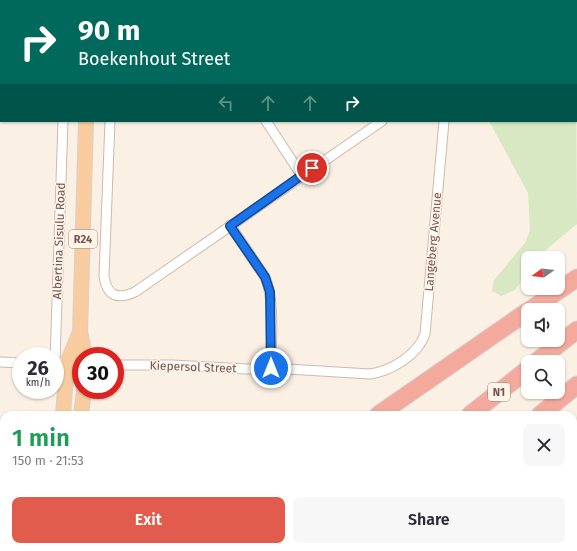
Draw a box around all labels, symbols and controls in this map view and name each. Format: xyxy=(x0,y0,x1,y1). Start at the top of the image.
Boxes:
text: 90 m xyxy=(78,14,140,47)
icon: right xyxy=(12,16,64,68)
text: Boekenhout Street xyxy=(78,48,230,70)
icon: left xyxy=(215,92,237,114)
icon: ahead xyxy=(257,92,279,114)
icon: ahead xyxy=(299,92,321,114)
icon: right xyxy=(341,92,363,114)
pin xyxy=(295,151,329,185)
icon: arrive xyxy=(301,157,323,179)
street label: Albertina Sisulu Road xyxy=(50,182,68,300)
street label: Langeberg Avenue xyxy=(422,192,444,292)
road number: R24 xyxy=(69,230,97,248)
north arrow xyxy=(521,251,565,295)
map controls xyxy=(521,251,565,399)
button: sound xyxy=(521,303,565,347)
speed limit sign: 30 xyxy=(72,347,124,399)
position arrow xyxy=(250,347,292,389)
button: search xyxy=(521,355,565,399)
text: 26 xyxy=(27,356,49,380)
street label: Kiepersol Street xyxy=(149,358,237,376)
text: km/h xyxy=(26,377,50,389)
road number: N1 xyxy=(488,383,510,401)
text: 1 min xyxy=(12,424,70,452)
button: close xyxy=(523,424,565,466)
text: 150 m · 21:53 xyxy=(12,453,84,468)
button: Exit xyxy=(12,497,285,543)
button: Share xyxy=(293,497,565,543)

